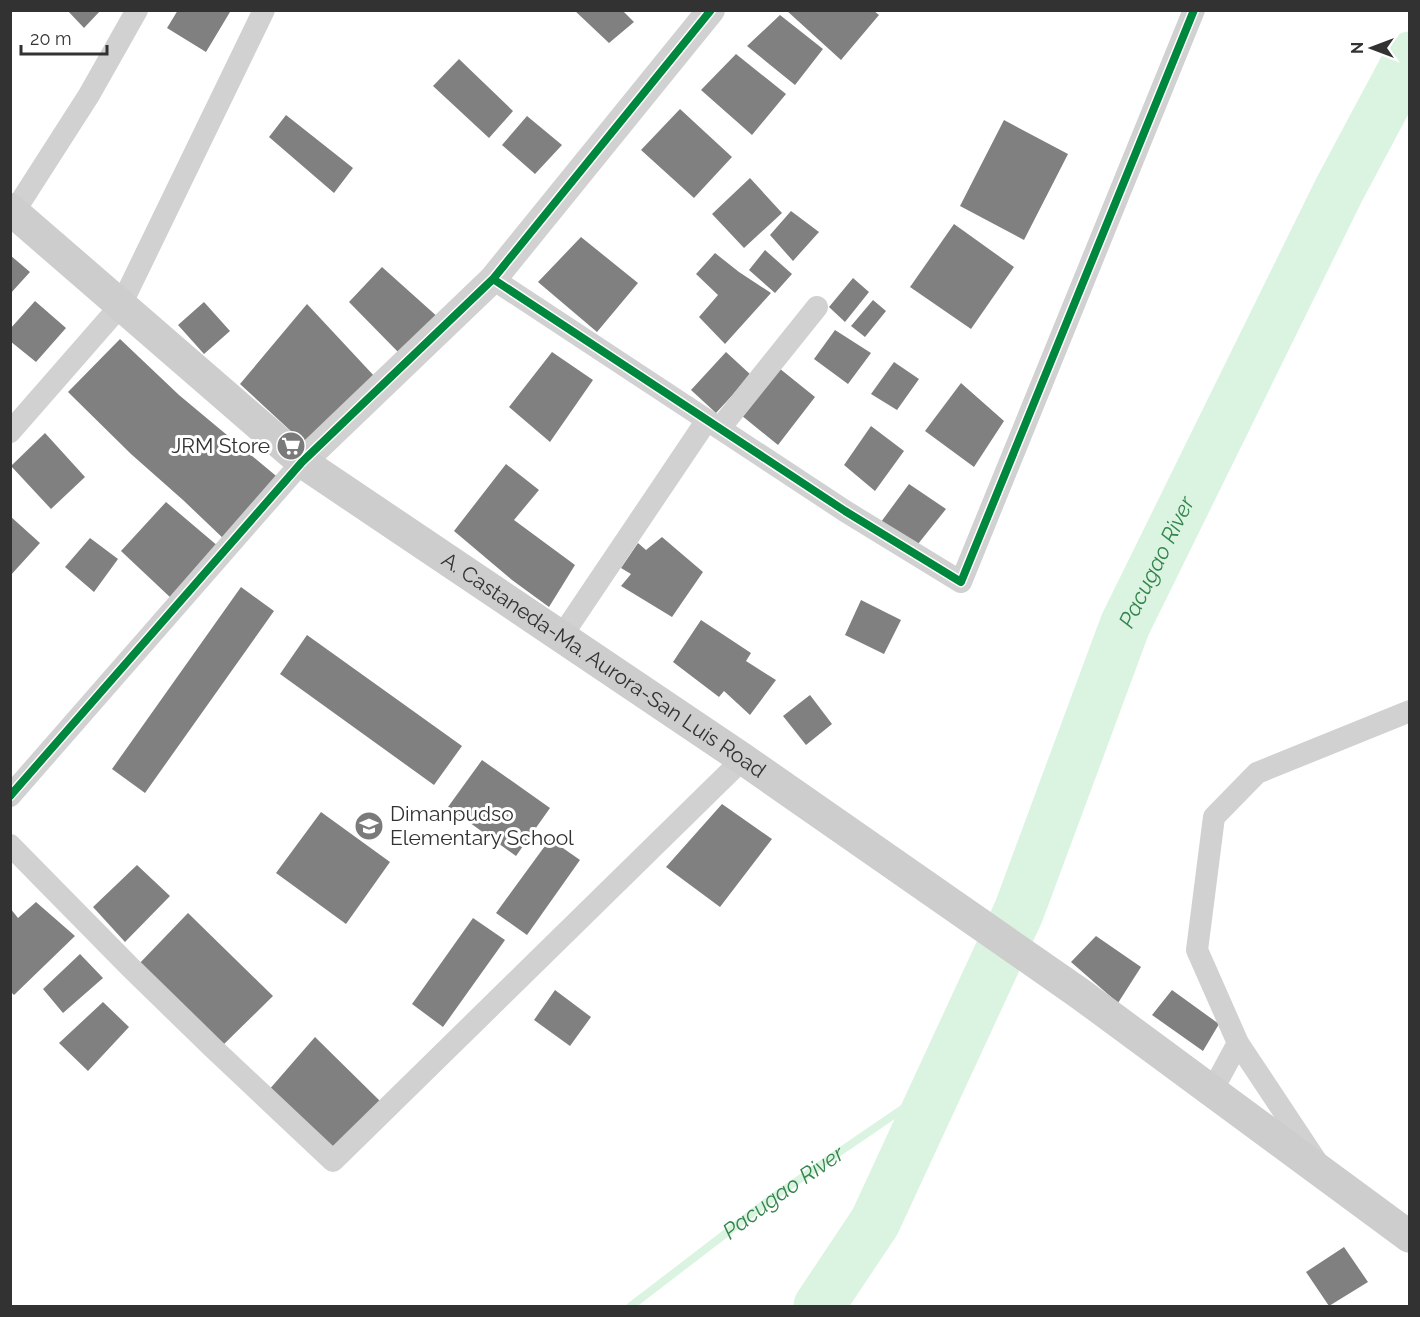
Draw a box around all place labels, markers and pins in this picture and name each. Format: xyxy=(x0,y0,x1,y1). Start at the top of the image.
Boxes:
supermarket icon: JRM Store xyxy=(275,430,307,462)
place label: JRM Store xyxy=(171,433,270,458)
place label: Dimanpudso Elementary School xyxy=(390,801,574,850)
school or university icon: Dimanpudso Elementary School xyxy=(353,810,385,842)

